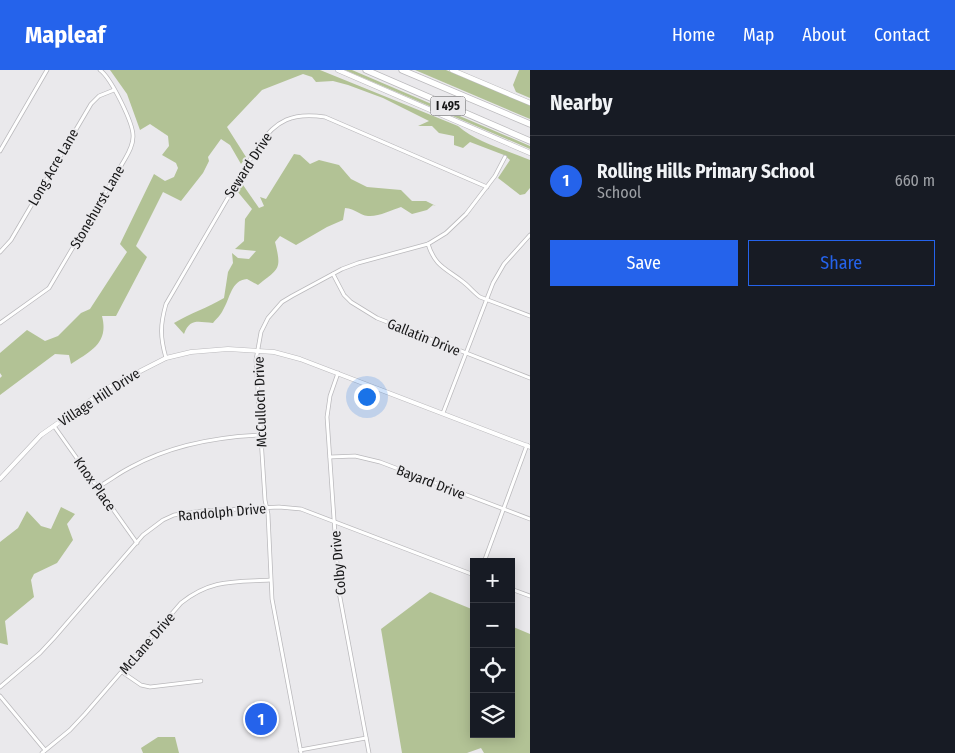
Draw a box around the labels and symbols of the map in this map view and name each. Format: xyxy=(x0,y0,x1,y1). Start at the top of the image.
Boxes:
road number: I 495 xyxy=(430,97,466,116)
street label: Long Acre Lane xyxy=(25,126,82,209)
street label: Seward Drive xyxy=(221,129,276,201)
street label: Stonehurst Lane xyxy=(67,162,128,252)
street label: Gallatin Drive xyxy=(385,315,463,360)
street label: McCulloch Drive xyxy=(250,356,271,448)
street label: Village Hill Drive xyxy=(55,365,143,430)
your location xyxy=(354,384,380,410)
street label: Knox Place xyxy=(70,454,119,515)
street label: Bayard Drive xyxy=(394,462,468,503)
street label: Randolph Drive xyxy=(177,500,267,525)
street label: Colby Drive xyxy=(327,530,350,596)
street label: McLane Drive xyxy=(116,609,179,678)
pin: 1 xyxy=(245,700,277,738)

